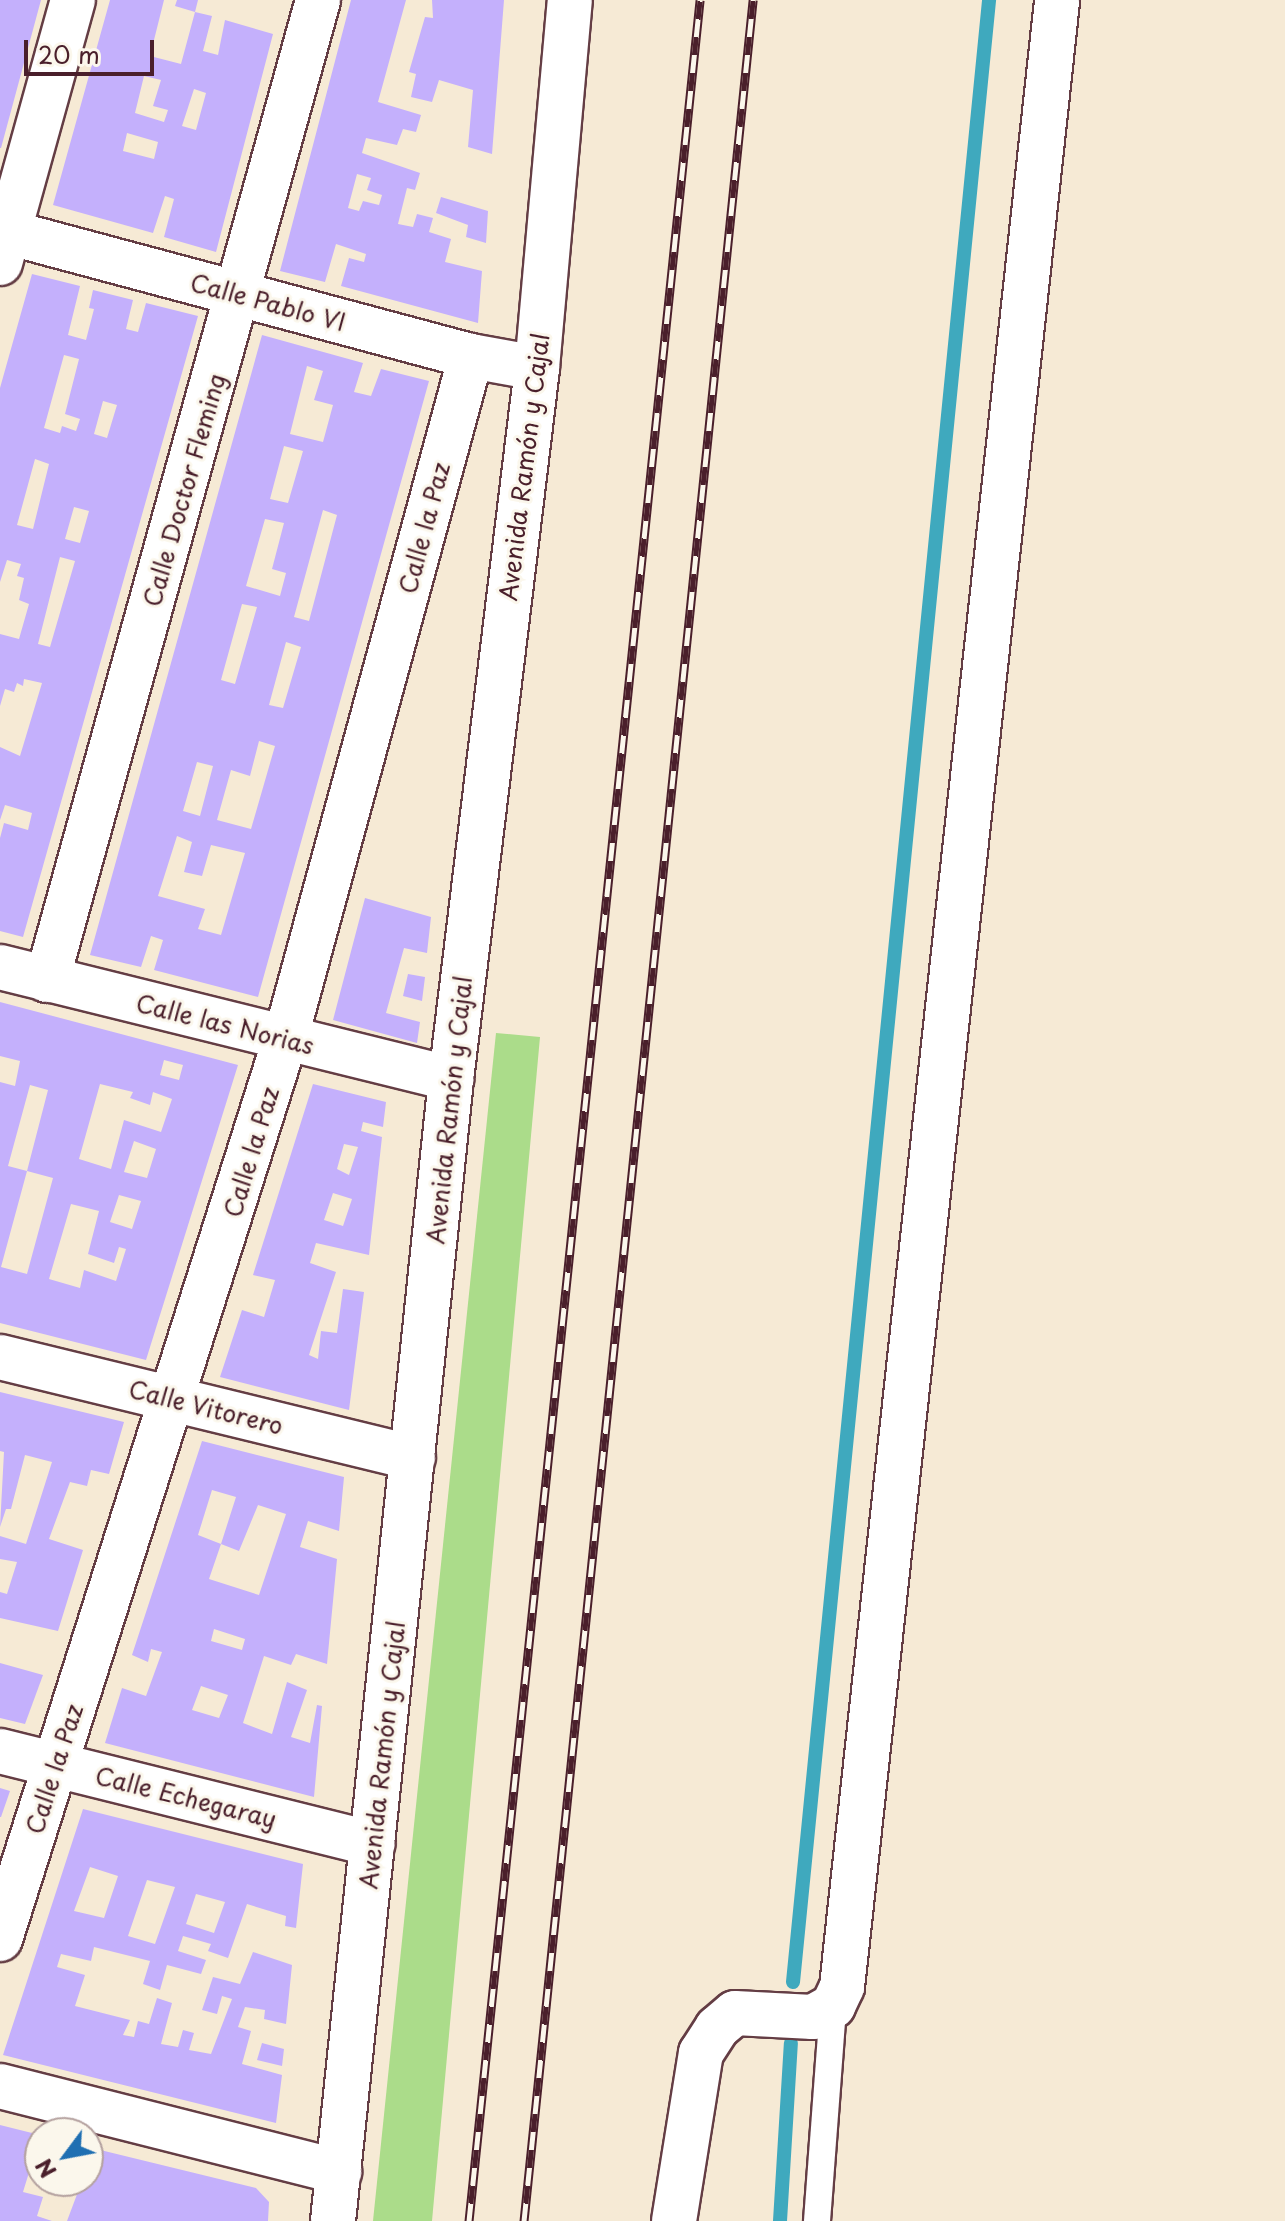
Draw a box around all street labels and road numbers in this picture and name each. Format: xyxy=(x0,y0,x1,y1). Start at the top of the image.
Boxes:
street label: Calle Pablo VI xyxy=(187,267,349,337)
street label: Avenida Ramón y Cajal xyxy=(493,331,555,603)
street label: Calle Doctor Fleming xyxy=(137,369,231,611)
street label: Calle la Paz xyxy=(393,459,455,597)
street label: Avenida Ramón y Cajal xyxy=(421,974,477,1246)
street label: Calle las Norias xyxy=(133,988,317,1060)
street label: Calle la Paz xyxy=(217,1083,285,1221)
street label: Calle Vitorero xyxy=(125,1374,287,1440)
street label: Avenida Ramón y Cajal xyxy=(354,1619,410,1891)
street label: Calle la Paz xyxy=(19,1700,89,1838)
street label: Calle Echegaray xyxy=(92,1761,280,1833)

